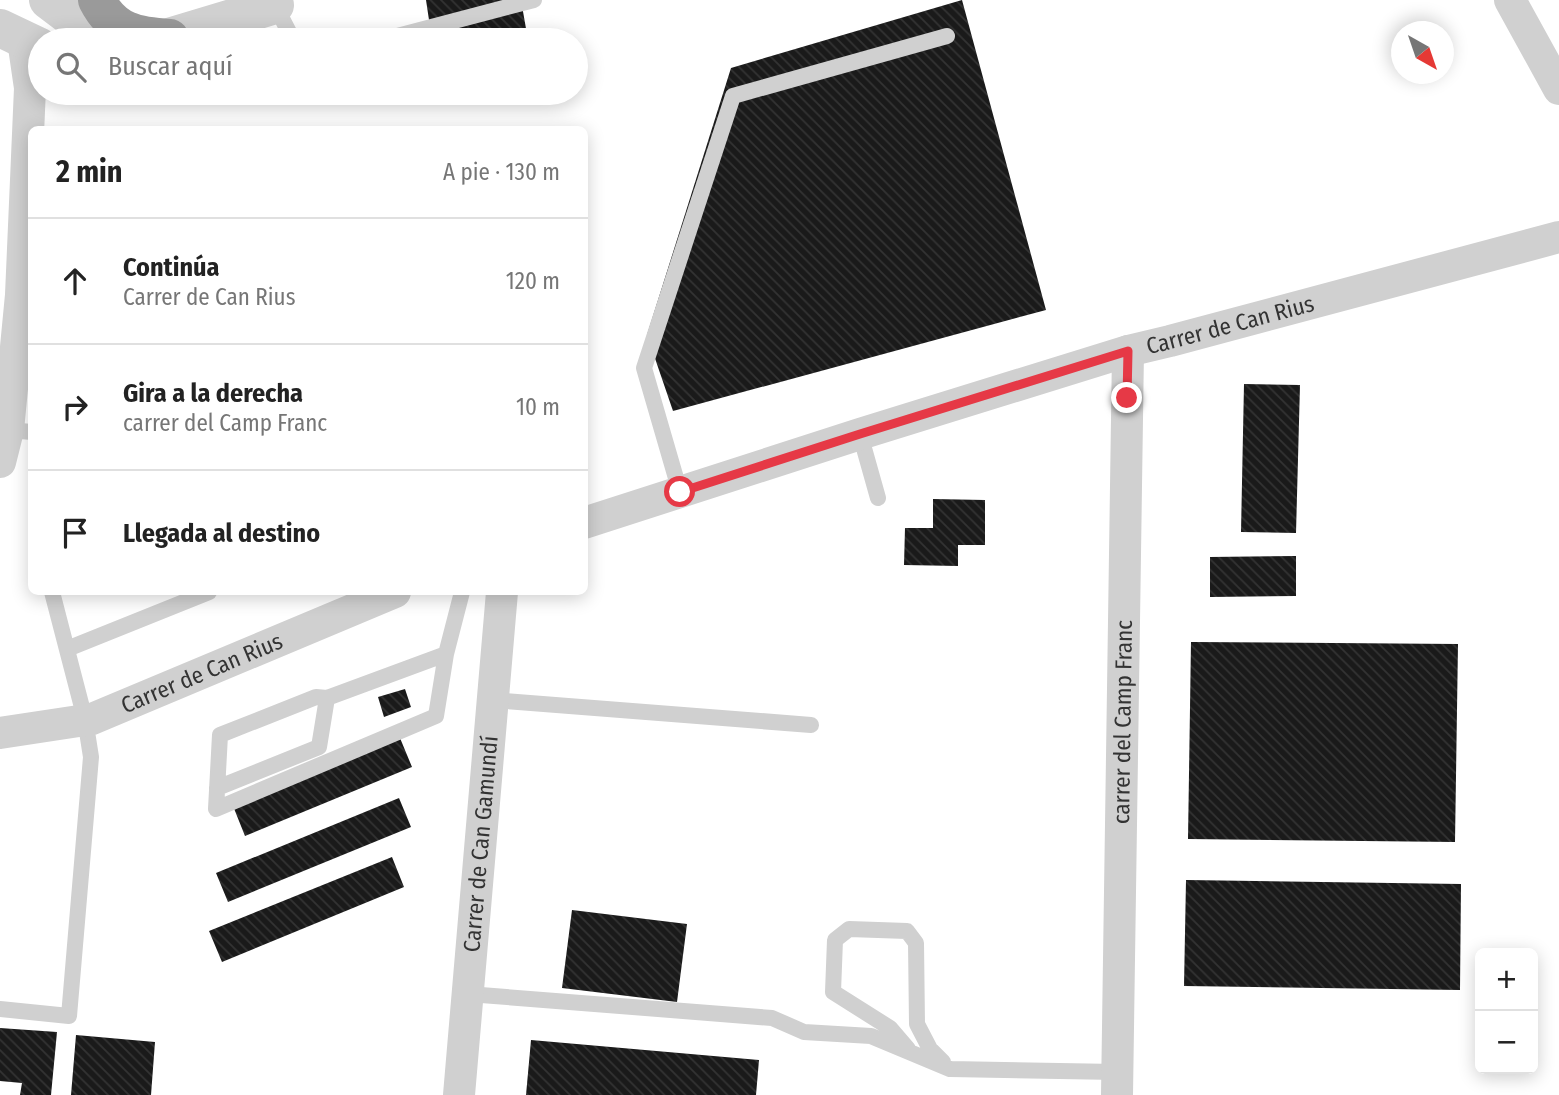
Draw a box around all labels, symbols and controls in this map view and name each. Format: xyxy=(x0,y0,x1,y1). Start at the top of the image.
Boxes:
north arrow xyxy=(1391,21,1454,84)
search box xyxy=(28,28,588,105)
icon: search xyxy=(52,48,90,86)
text: Buscar aquí xyxy=(108,51,233,82)
text: 2 min xyxy=(56,154,123,190)
text: A pie · 130 m xyxy=(443,158,560,186)
text: Continúa xyxy=(123,252,220,283)
icon: ahead xyxy=(56,262,94,300)
text: 120 m xyxy=(506,267,560,295)
text: Carrer de Can Rius xyxy=(123,283,295,311)
street label: Carrer de Can Rius xyxy=(1143,289,1317,360)
text: Gira a la derecha xyxy=(123,378,303,409)
route end xyxy=(1111,382,1142,413)
icon: right xyxy=(56,388,94,426)
text: 10 m xyxy=(516,393,560,421)
text: carrer del Camp Franc xyxy=(123,409,327,437)
route start xyxy=(664,476,695,507)
icon: arrive xyxy=(56,514,94,552)
text: Llegada al destino xyxy=(123,518,320,549)
street label: carrer del Camp Franc xyxy=(1107,620,1138,824)
street label: Carrer de Can Rius xyxy=(117,627,287,719)
street label: Carrer de Can Gamundí xyxy=(457,734,504,953)
map controls xyxy=(1475,948,1538,1074)
button: + xyxy=(1475,948,1538,1011)
button: − xyxy=(1475,1011,1538,1074)

